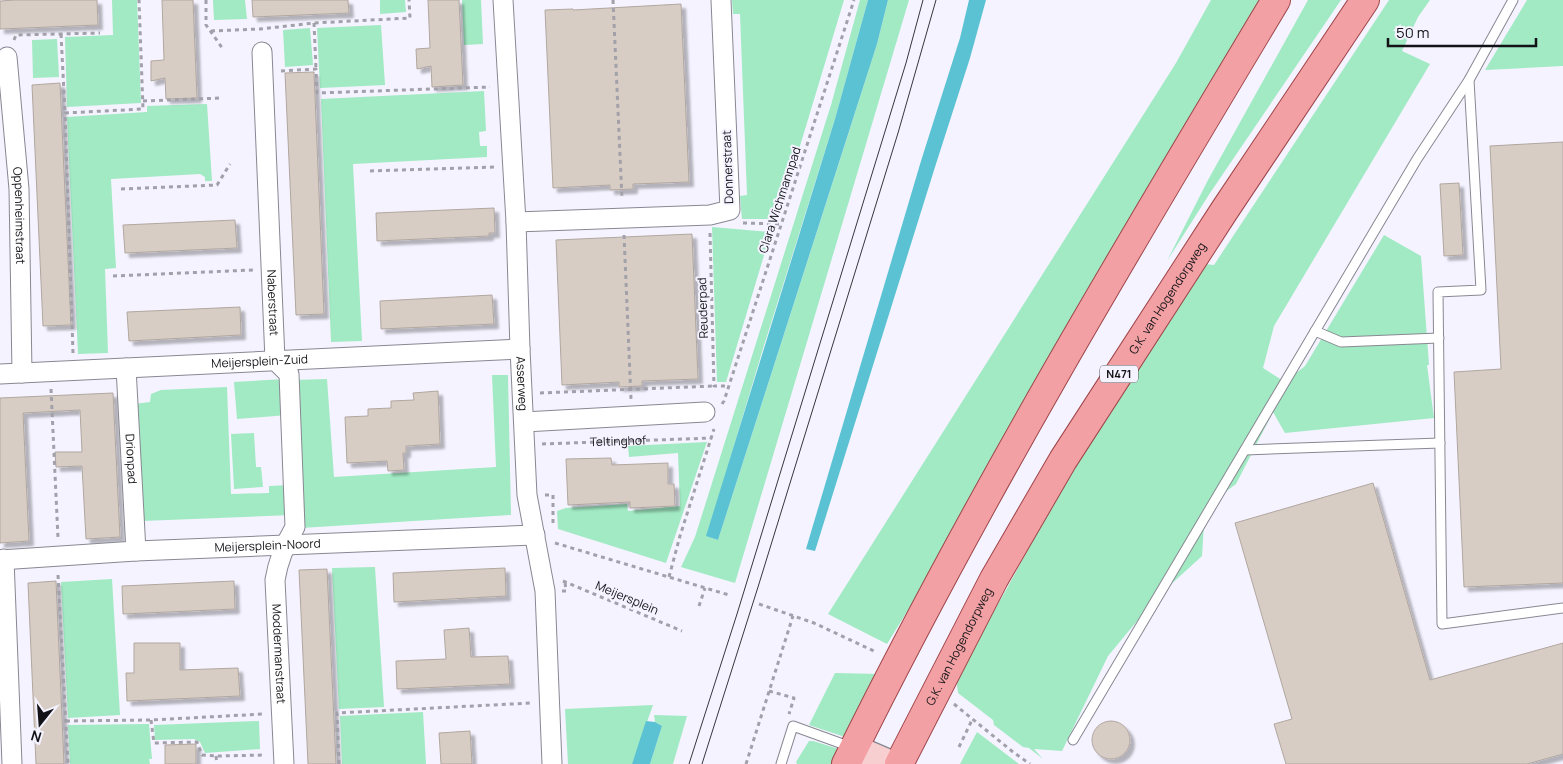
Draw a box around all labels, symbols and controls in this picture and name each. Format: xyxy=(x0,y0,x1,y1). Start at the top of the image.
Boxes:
scale bar xyxy=(1388,15,1536,47)
text: 50 m xyxy=(1396,22,1430,43)
street label: Donnerstraat xyxy=(718,130,737,204)
street label: Clara Wichmannpad xyxy=(754,145,805,255)
street label: Oppenheimstraat xyxy=(9,166,29,264)
street label: G.K. van Hogendorpweg xyxy=(1125,239,1210,357)
street label: Naberstraat xyxy=(263,269,283,337)
street label: Reuderpad xyxy=(693,277,712,339)
street label: Meijersplein-Zuid xyxy=(211,350,308,372)
street label: Asserweg xyxy=(512,356,532,411)
road number: N471 xyxy=(1100,366,1138,382)
street label: Teltinghof xyxy=(589,431,647,450)
street label: Drionpad xyxy=(122,433,141,484)
street label: Meijersplein-Noord xyxy=(214,535,321,556)
street label: Meijersplein xyxy=(593,577,661,618)
street label: G.K. van Hogendorpweg xyxy=(922,584,996,708)
street label: Moddermanstraat xyxy=(268,603,290,704)
north arrow xyxy=(15,699,65,749)
text: N xyxy=(28,726,44,747)

